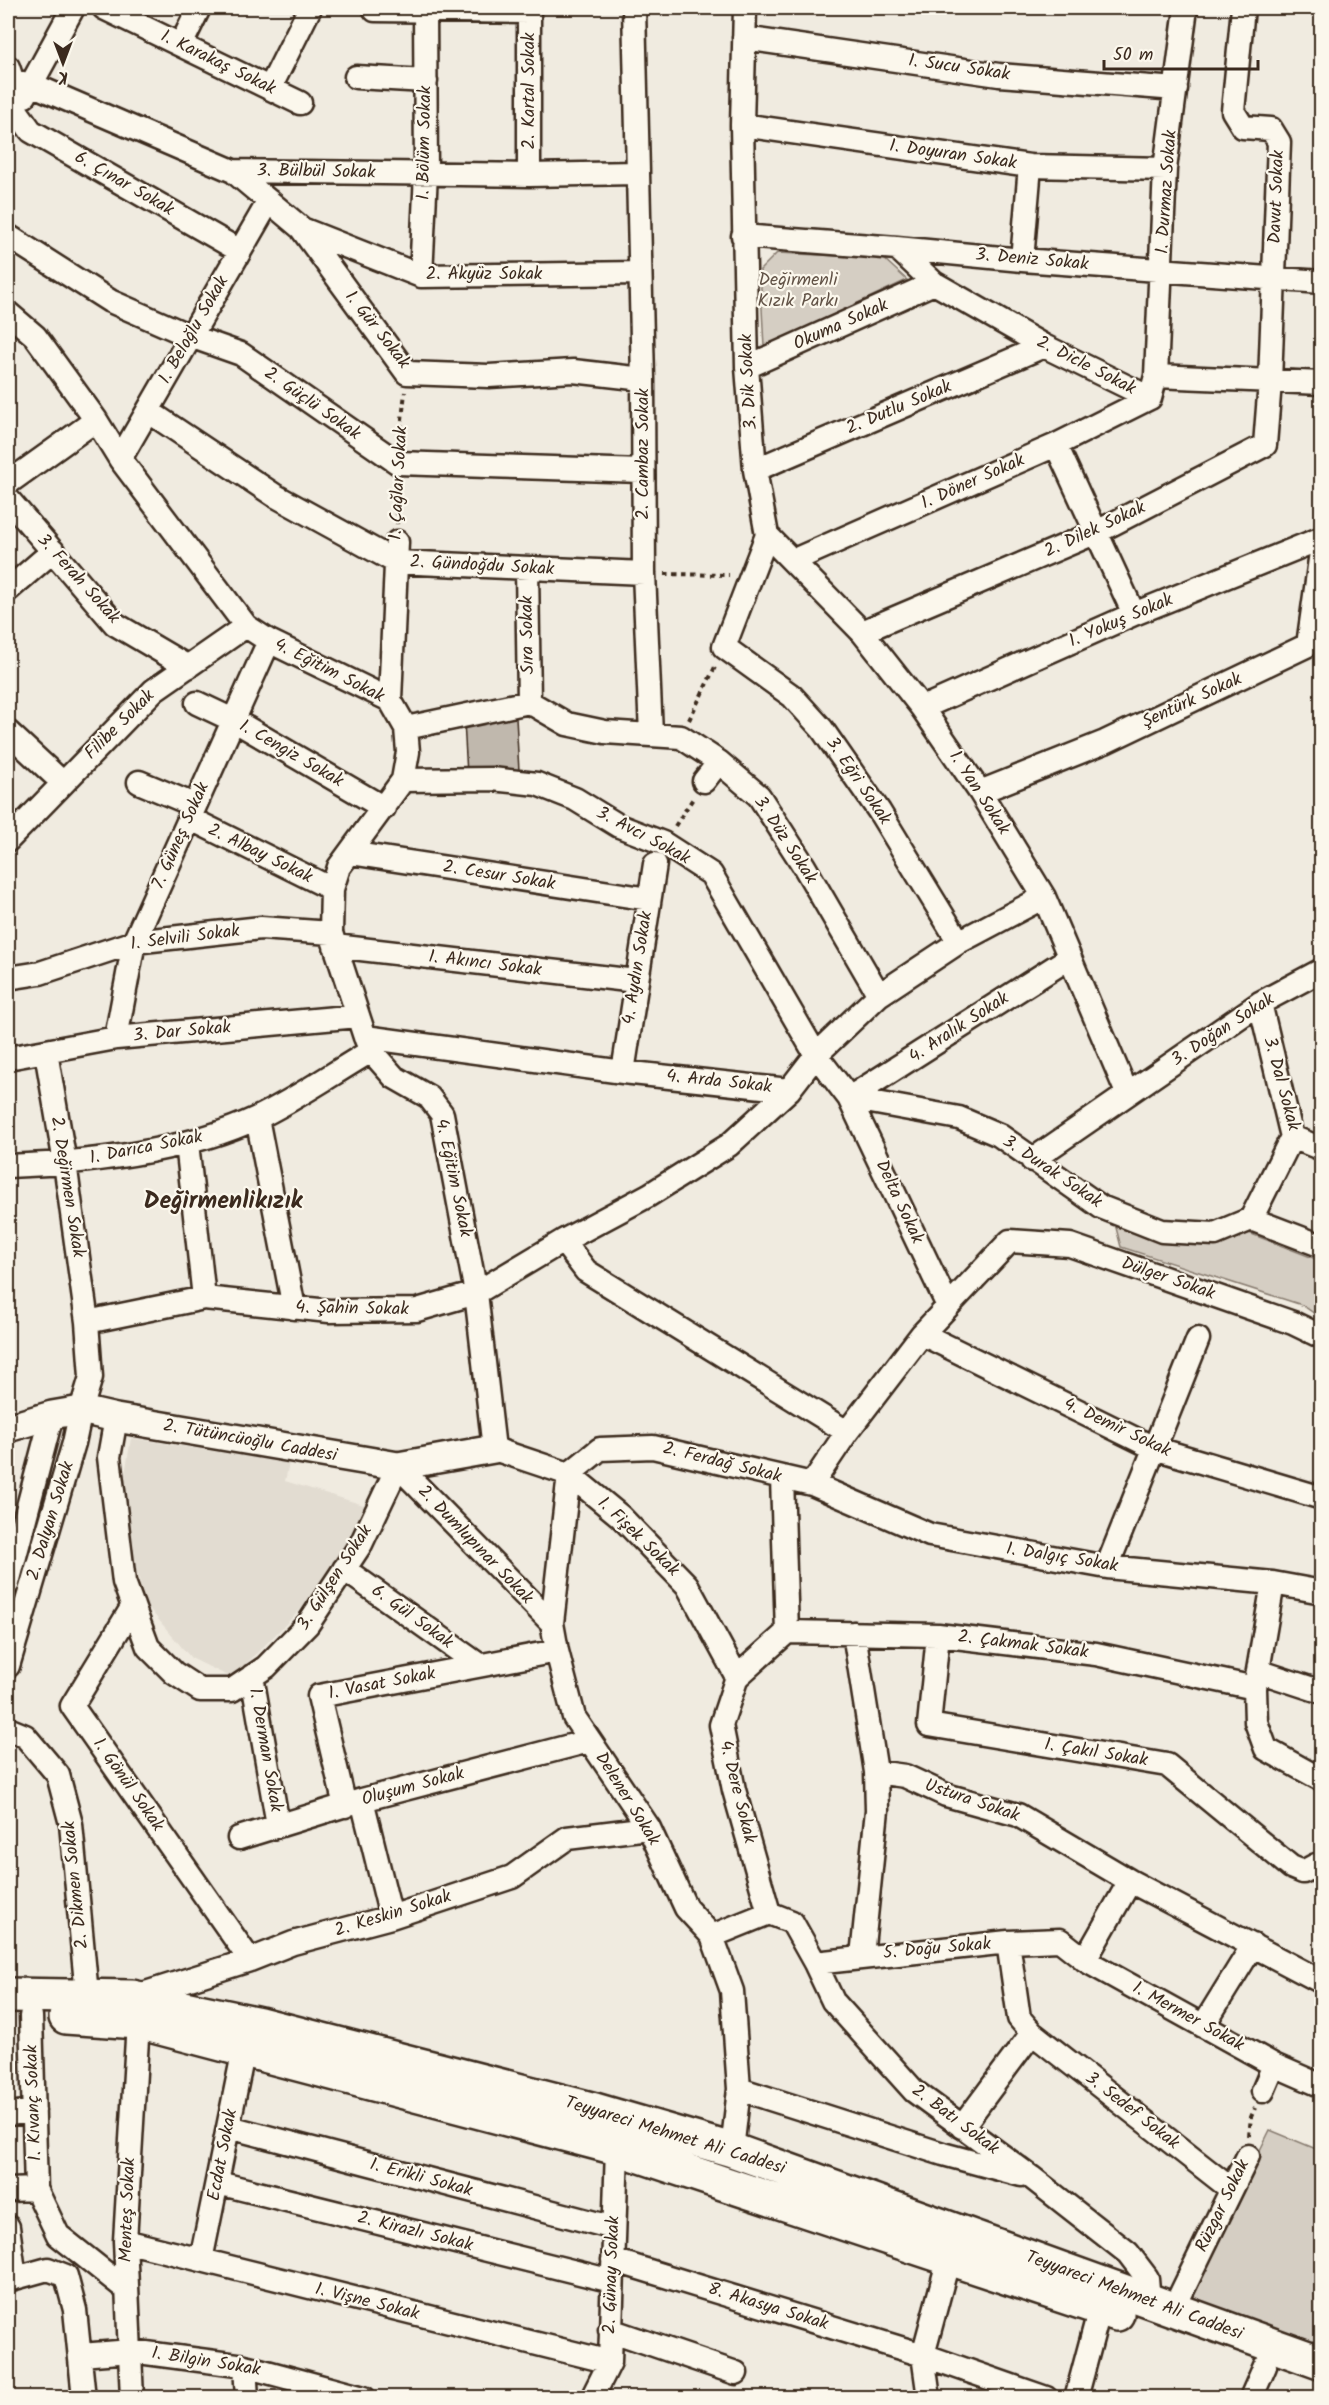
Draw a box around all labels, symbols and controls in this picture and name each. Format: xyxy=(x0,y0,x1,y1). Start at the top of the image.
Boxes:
street label: 1. Karakaş Sokak xyxy=(155,22,281,104)
street label: 2. Kartal Sokak xyxy=(515,32,544,150)
north arrow xyxy=(33,33,93,93)
scale bar xyxy=(1104,33,1258,71)
text: 50 m xyxy=(1113,41,1153,70)
street label: 1. Sucu Sokak xyxy=(906,47,1012,90)
text: K xyxy=(58,64,68,89)
street label: 1. Bölüm Sokak xyxy=(410,85,441,200)
street label: 1. Durmaz Sokak xyxy=(1148,128,1186,255)
street label: 1. Doyuran Sokak xyxy=(887,132,1019,178)
street label: 6. Çınar Sokak xyxy=(69,144,180,225)
street label: Davut Sokak xyxy=(1261,149,1293,244)
street label: 3. Bülbül Sokak xyxy=(256,156,376,188)
street label: 3. Deniz Sokak xyxy=(974,241,1090,279)
street label: 2. Akyüz Sokak xyxy=(426,260,543,289)
park label: Değirmenli Kızık Parkı xyxy=(758,266,838,316)
street label: 1. Beloğlu Sokak xyxy=(151,270,237,390)
street label: 1. Gür Sokak xyxy=(337,284,417,376)
street label: Okuma Sokak xyxy=(789,291,894,359)
street label: 2. Dicle Sokak xyxy=(1031,328,1141,404)
street label: 3. Dik Sokak xyxy=(732,333,766,431)
street label: 2. Güçlü Sokak xyxy=(257,360,367,449)
street label: 2. Dutlu Sokak xyxy=(842,372,957,443)
street label: 2. Cambaz Sokak xyxy=(629,388,658,520)
street label: 1. Çağlar Sokak xyxy=(382,425,416,541)
street label: 1. Döner Sokak xyxy=(916,446,1030,518)
street label: 2. Dilek Sokak xyxy=(1039,494,1151,566)
street label: 3. Ferah Sokak xyxy=(29,527,127,631)
street label: 2. Gündoğdu Sokak xyxy=(409,548,556,584)
street label: 1. Yokuş Sokak xyxy=(1064,586,1178,656)
street label: Sıra Sokak xyxy=(513,595,543,675)
street label: 4. Eğitim Sokak xyxy=(269,631,390,712)
street label: Şentürk Sokak xyxy=(1137,665,1247,737)
street label: Filibe Sokak xyxy=(78,682,163,767)
street label: 1. Cengiz Sokak xyxy=(233,712,349,796)
street label: 3. Eğri Sokak xyxy=(818,731,899,832)
street label: 1. Yan Sokak xyxy=(941,745,1018,842)
street label: 7. Güneş Sokak xyxy=(144,777,218,894)
street label: 3. Düz Sokak xyxy=(746,790,825,890)
street label: 3. Avcı Sokak xyxy=(591,799,696,873)
street label: 2. Albay Sokak xyxy=(202,816,318,892)
street label: 2. Cesur Sokak xyxy=(441,853,558,899)
street label: 4. Aydın Sokak xyxy=(615,909,661,1027)
street label: 1. Selvili Sokak xyxy=(129,917,242,959)
street label: 1. Akıncı Sokak xyxy=(427,943,544,985)
street label: 4. Aralık Sokak xyxy=(903,984,1015,1071)
street label: 3. Doğan Sokak xyxy=(1165,985,1281,1074)
street label: 3. Dar Sokak xyxy=(132,1013,233,1051)
street label: 3. Dal Sokak xyxy=(1255,1034,1308,1135)
street label: 4. Arda Sokak xyxy=(665,1062,774,1102)
street label: 2. Değirmen Sokak xyxy=(42,1114,93,1260)
street label: 4. Eğitim Sokak xyxy=(426,1116,480,1241)
street label: 1. Darıca Sokak xyxy=(87,1123,206,1173)
street label: 3. Durak Sokak xyxy=(996,1128,1108,1217)
street label: Delta Sokak xyxy=(867,1155,931,1249)
district label: Değirmenlikızık xyxy=(144,1182,304,1221)
street label: Dülger Sokak xyxy=(1117,1249,1219,1309)
street label: 4. Şahin Sokak xyxy=(295,1294,409,1324)
street label: 4. Demir Sokak xyxy=(1058,1390,1176,1466)
street label: 2. Tütüncüoğlu Caddesi xyxy=(161,1411,340,1471)
street label: 2. Ferdağ Sokak xyxy=(660,1434,785,1492)
street label: 2. Dalyan Sokak xyxy=(19,1457,83,1584)
street label: 2. Dumlupınar Sokak xyxy=(410,1478,540,1612)
street label: 1. Fişek Sokak xyxy=(590,1490,686,1584)
street label: 3. Gülşen Sokak xyxy=(290,1519,381,1637)
street label: 1. Dalgıç Sokak xyxy=(1004,1535,1121,1581)
street label: 6. Gül Sokak xyxy=(365,1577,460,1657)
street label: 2. Çakmak Sokak xyxy=(956,1623,1090,1667)
street label: 1. Vasat Sokak xyxy=(326,1659,439,1709)
street label: 1. Derman Sokak xyxy=(240,1686,290,1815)
street label: 1. Çakıl Sokak xyxy=(1042,1731,1150,1776)
street label: 1. Gönül Sokak xyxy=(85,1732,171,1838)
street label: 4. Dere Sokak xyxy=(710,1737,764,1847)
street label: Delener Sokak xyxy=(587,1746,668,1852)
street label: Oluşum Sokak xyxy=(359,1759,468,1815)
street label: Ustura Sokak xyxy=(921,1771,1024,1831)
street label: 2. Dikmen Sokak xyxy=(55,1819,97,1950)
street label: 2. Keskin Sokak xyxy=(331,1882,456,1946)
street label: 5. Doğu Sokak xyxy=(882,1930,993,1968)
street label: 1. Mermer Sokak xyxy=(1127,1974,1250,2060)
street label: 1. Kıvanç Sokak xyxy=(17,2044,51,2162)
street label: 3. Sedef Sokak xyxy=(1078,2065,1186,2158)
street label: 2. Batı Sokak xyxy=(905,2077,1006,2163)
street label: Teyyareci Mehmet Ali Caddesi xyxy=(561,2089,790,2184)
street label: Ecdat Sokak xyxy=(200,2106,246,2204)
street label: 1. Erikli Sokak xyxy=(366,2150,476,2206)
street label: Rüzgar Sokak xyxy=(1188,2154,1258,2257)
street label: Menteş Sokak xyxy=(112,2157,144,2263)
street label: 2. Kirazlı Sokak xyxy=(354,2204,477,2261)
street label: 2. Günay Sokak xyxy=(595,2215,629,2335)
street label: Teyyareci Mehmet Ali Caddesi xyxy=(1021,2243,1247,2349)
street label: 1. Vişne Sokak xyxy=(312,2275,423,2329)
street label: 8. Akasya Sokak xyxy=(704,2275,833,2339)
street label: 1. Bilgin Sokak xyxy=(149,2339,263,2385)

